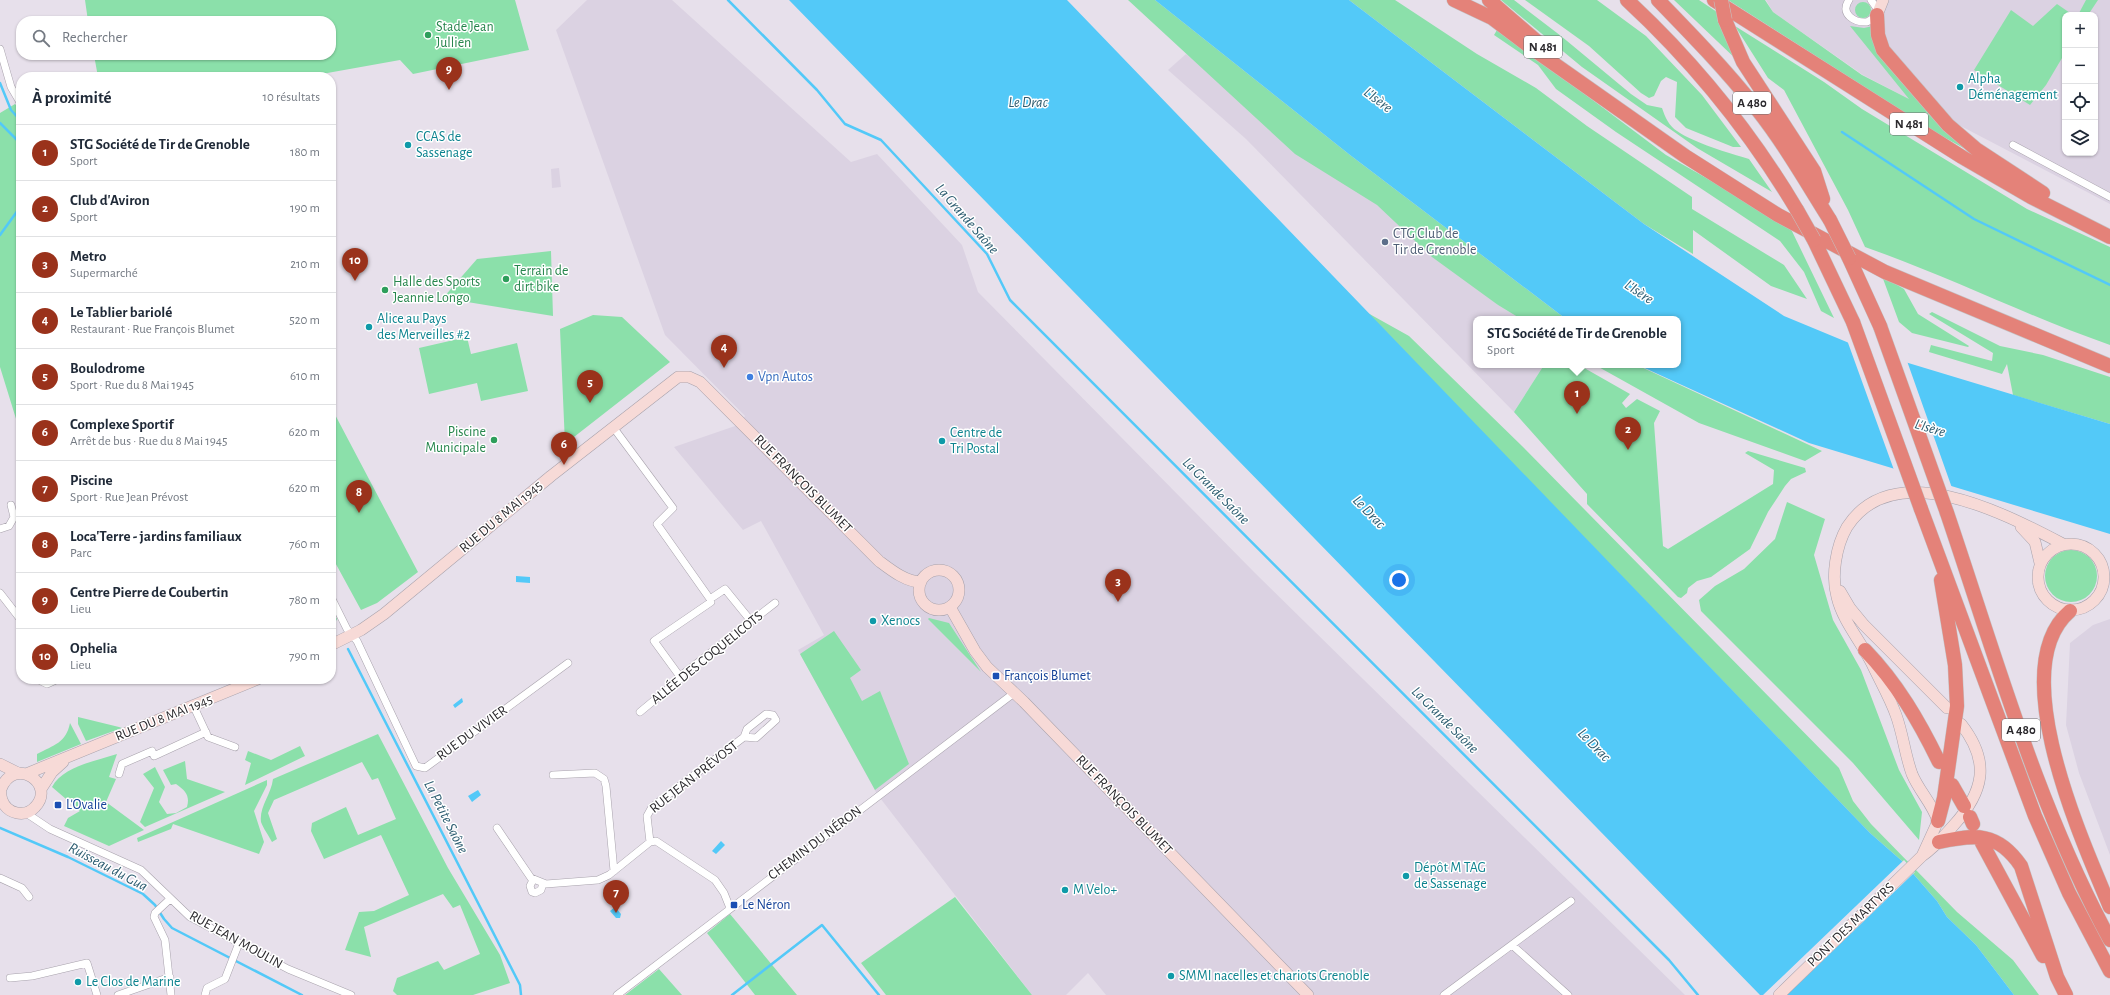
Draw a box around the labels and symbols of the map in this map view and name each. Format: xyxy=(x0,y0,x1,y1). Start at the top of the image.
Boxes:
place label: Stade Jean Jullien xyxy=(436,20,494,50)
marker: Stade Jean Jullien xyxy=(423,30,433,40)
road number: N 481 xyxy=(1524,36,1562,58)
pin: 9 xyxy=(436,57,462,90)
place label: Alpha Déménagement xyxy=(1968,72,2058,102)
marker: Alpha Déménagement xyxy=(1955,82,1965,92)
water label: L'Isère xyxy=(1361,85,1395,116)
road number: A 480 xyxy=(1733,92,1771,114)
water label: Le Drac xyxy=(1008,95,1049,110)
road number: N 481 xyxy=(1890,113,1928,135)
place label: CCAS de Sassenage xyxy=(416,130,473,160)
marker: CCAS de Sassenage xyxy=(403,140,413,150)
water label: La Grande Saône xyxy=(933,181,1002,257)
place label: CTG Club de Tir de Grenoble xyxy=(1393,227,1476,257)
marker: CTG Club de Tir de Grenoble xyxy=(1380,237,1390,247)
pin: 10 xyxy=(342,248,368,281)
place label: Terrain de dirt bike xyxy=(514,264,568,294)
marker: Terrain de dirt bike xyxy=(501,274,511,284)
place label: Halle des Sports Jeannie Longo xyxy=(393,275,480,305)
water label: L'Isère xyxy=(1622,277,1657,307)
marker: Halle des Sports Jeannie Longo xyxy=(380,285,390,295)
place label: Alice au Pays des Merveilles #2 xyxy=(377,312,470,342)
marker: Alice au Pays des Merveilles #2 xyxy=(364,322,374,332)
pin: 4 xyxy=(711,335,737,368)
pin: 5 xyxy=(577,370,603,403)
place label: Vpn Autos xyxy=(758,370,813,384)
marker: Vpn Autos xyxy=(745,372,755,382)
pin: 1 xyxy=(1564,381,1590,414)
water label: L'Isère xyxy=(1913,416,1948,440)
pin: 2 xyxy=(1615,417,1641,450)
place label: Piscine Municipale xyxy=(425,425,486,455)
place label: Centre de Tri Postal xyxy=(950,426,1002,456)
pin: 6 xyxy=(551,432,577,465)
street label: RUE FRANÇOIS BLUMET xyxy=(751,432,855,536)
marker: Piscine Municipale xyxy=(489,435,499,445)
marker: Centre de Tri Postal xyxy=(937,436,947,446)
water label: La Grande Saône xyxy=(1180,455,1253,528)
street label: RUE DU 8 MAI 1945 xyxy=(457,478,545,556)
pin: 8 xyxy=(346,480,372,513)
water label: Le Drac xyxy=(1350,493,1389,532)
pin: 3 xyxy=(1105,569,1131,602)
your location xyxy=(1389,570,1409,590)
street label: ALLÉE DES COQUELICOTS xyxy=(647,606,765,707)
place label: Xenocs xyxy=(881,614,920,628)
marker: Xenocs xyxy=(868,616,878,626)
place label: François Blumet xyxy=(1004,669,1091,683)
marker: François Blumet xyxy=(991,671,1001,681)
water label: La Grande Saône xyxy=(1409,684,1482,757)
street label: RUE DU 8 MAI 1945 xyxy=(113,692,215,744)
street label: RUE DU VIVIER xyxy=(434,703,510,763)
road number: A 480 xyxy=(2002,719,2040,741)
water label: Le Drac xyxy=(1575,726,1614,765)
street label: RUE JEAN PRÉVOST xyxy=(645,736,741,816)
street label: RUE FRANÇOIS BLUMET xyxy=(1073,753,1175,857)
water label: La Petite Saône xyxy=(421,778,471,856)
place label: L'Ovalie xyxy=(66,798,107,812)
marker: L'Ovalie xyxy=(53,800,63,810)
street label: CHEMIN DU NÉRON xyxy=(764,801,864,883)
water label: Ruisseau du Gua xyxy=(66,840,150,894)
place label: Dépôt M TAG de Sassenage xyxy=(1414,861,1487,891)
marker: Dépôt M TAG de Sassenage xyxy=(1401,871,1411,881)
pin: 7 xyxy=(603,880,629,913)
street label: PONT DES MARTYRS xyxy=(1805,880,1897,970)
place label: M Velo+ xyxy=(1073,883,1117,897)
marker: M Velo+ xyxy=(1060,885,1070,895)
place label: Le Néron xyxy=(742,898,791,912)
marker: Le Néron xyxy=(729,900,739,910)
street label: RUE JEAN MOULIN xyxy=(187,909,285,971)
place label: SMMI nacelles et chariots Grenoble xyxy=(1179,969,1369,983)
marker: SMMI nacelles et chariots Grenoble xyxy=(1166,971,1176,981)
place label: Le Clos de Marine xyxy=(86,975,180,989)
marker: Le Clos de Marine xyxy=(73,977,83,987)

